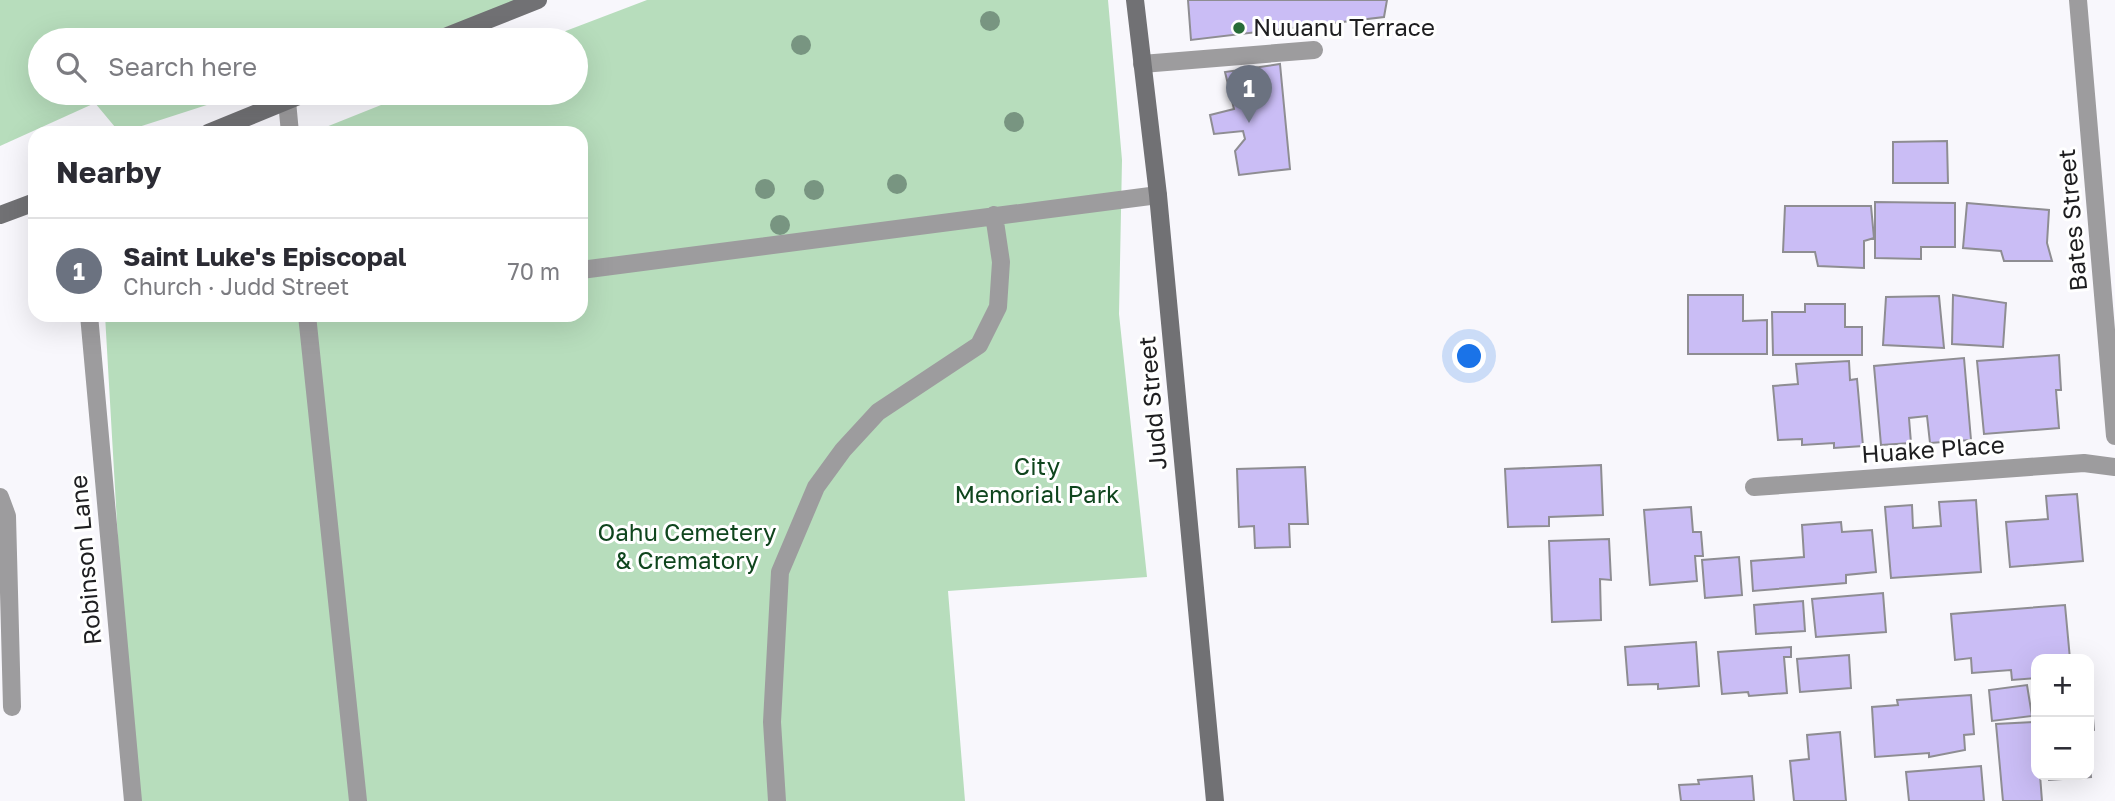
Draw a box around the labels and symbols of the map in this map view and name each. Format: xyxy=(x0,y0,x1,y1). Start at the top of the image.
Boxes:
place label: Nuuanu Terrace xyxy=(1253,12,1435,41)
marker: Nuuanu Terrace xyxy=(1231,20,1247,36)
pin: 1 xyxy=(1226,65,1272,123)
street label: Bates Street xyxy=(2051,148,2092,292)
street label: Judd Street xyxy=(1131,335,1172,471)
your location xyxy=(1452,339,1486,373)
street label: Huake Place xyxy=(1860,429,2005,468)
park label: City Memorial Park xyxy=(954,451,1120,508)
street label: Robinson Lane xyxy=(63,474,106,646)
park label: Oahu Cemetery & Crematory xyxy=(597,517,777,574)

